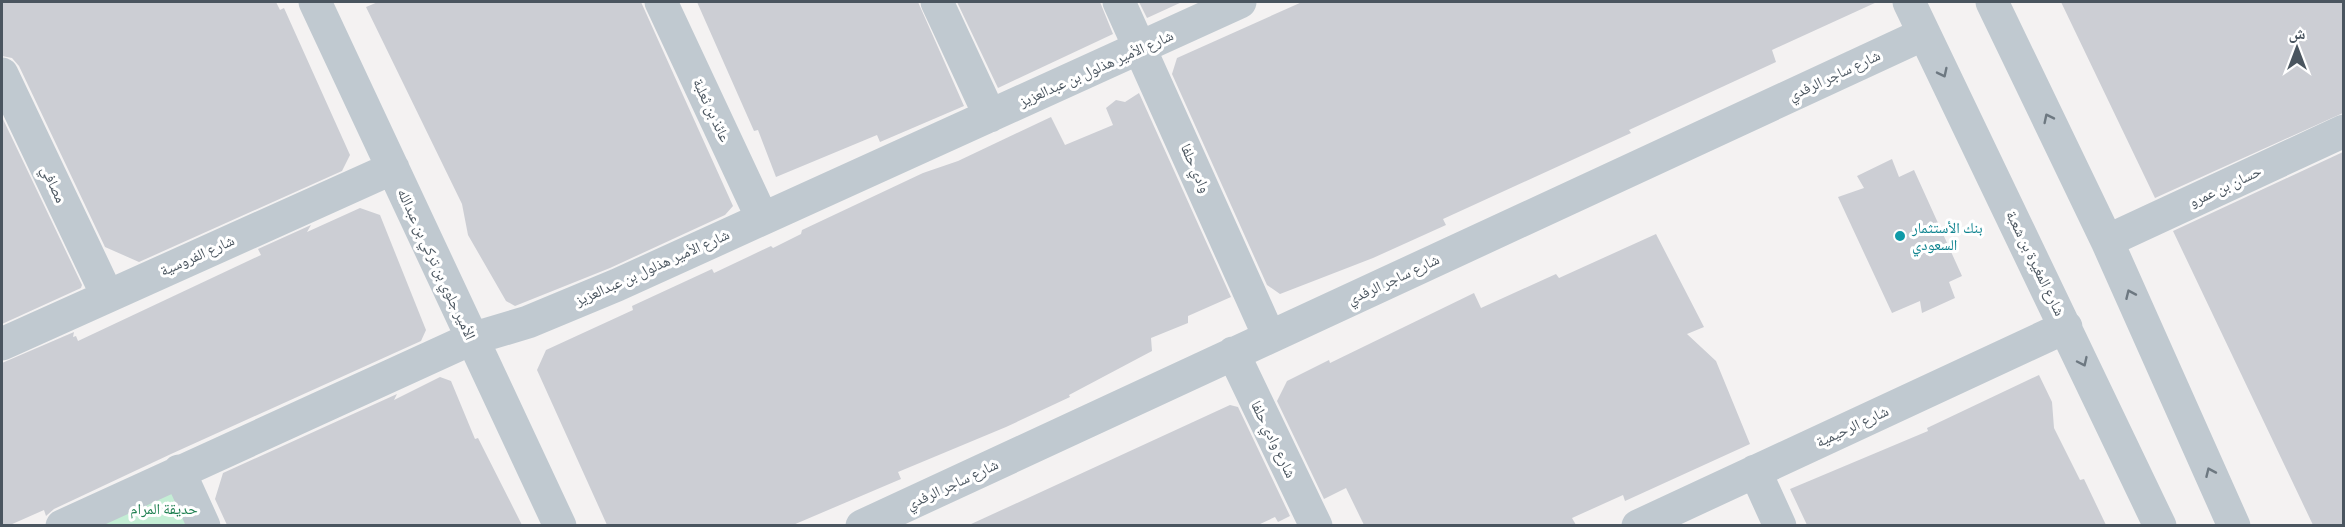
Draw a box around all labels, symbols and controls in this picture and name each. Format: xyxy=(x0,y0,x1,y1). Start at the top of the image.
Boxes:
north arrow xyxy=(2267,18,2327,78)
text: ش xyxy=(2289,23,2306,43)
street label: شارع الأمير هذلول بن عبدالعزيز xyxy=(1015,25,1177,112)
street label: شارع ساجر الرفدي xyxy=(1785,45,1884,107)
one-way arrow xyxy=(1936,67,1948,78)
street label: عائذ بن ثعلبة xyxy=(688,75,735,146)
one-way arrow xyxy=(2043,113,2055,124)
street label: وادي حلفا xyxy=(1174,140,1215,197)
street label: حسان بن عمرو xyxy=(2186,161,2265,212)
street label: مصافي xyxy=(35,162,71,207)
street label: الأمير جلوي بن تركي بن عبدالله xyxy=(391,185,480,344)
street label: شارع المغيرة بن شعبة xyxy=(2001,207,2070,319)
place label: بنك الأستثمار السعودي xyxy=(1911,218,1983,256)
street label: شارع الأمير هذلول بن عبدالعزيز xyxy=(571,224,733,311)
marker: بنك الأستثمار السعودي xyxy=(1893,229,1907,243)
street label: شارع الفروسية xyxy=(157,230,238,281)
street label: شارع ساجر الرفدي xyxy=(1344,249,1443,311)
one-way arrow xyxy=(2126,290,2138,301)
one-way arrow xyxy=(2076,355,2088,366)
street label: شارع وادي حلفا xyxy=(1245,397,1301,482)
street label: شارع الرحيمية xyxy=(1813,401,1892,452)
street label: شارع ساجر الرفدي xyxy=(903,454,1002,516)
one-way arrow xyxy=(2205,468,2217,479)
park label: حديقة المرام xyxy=(130,499,198,519)

